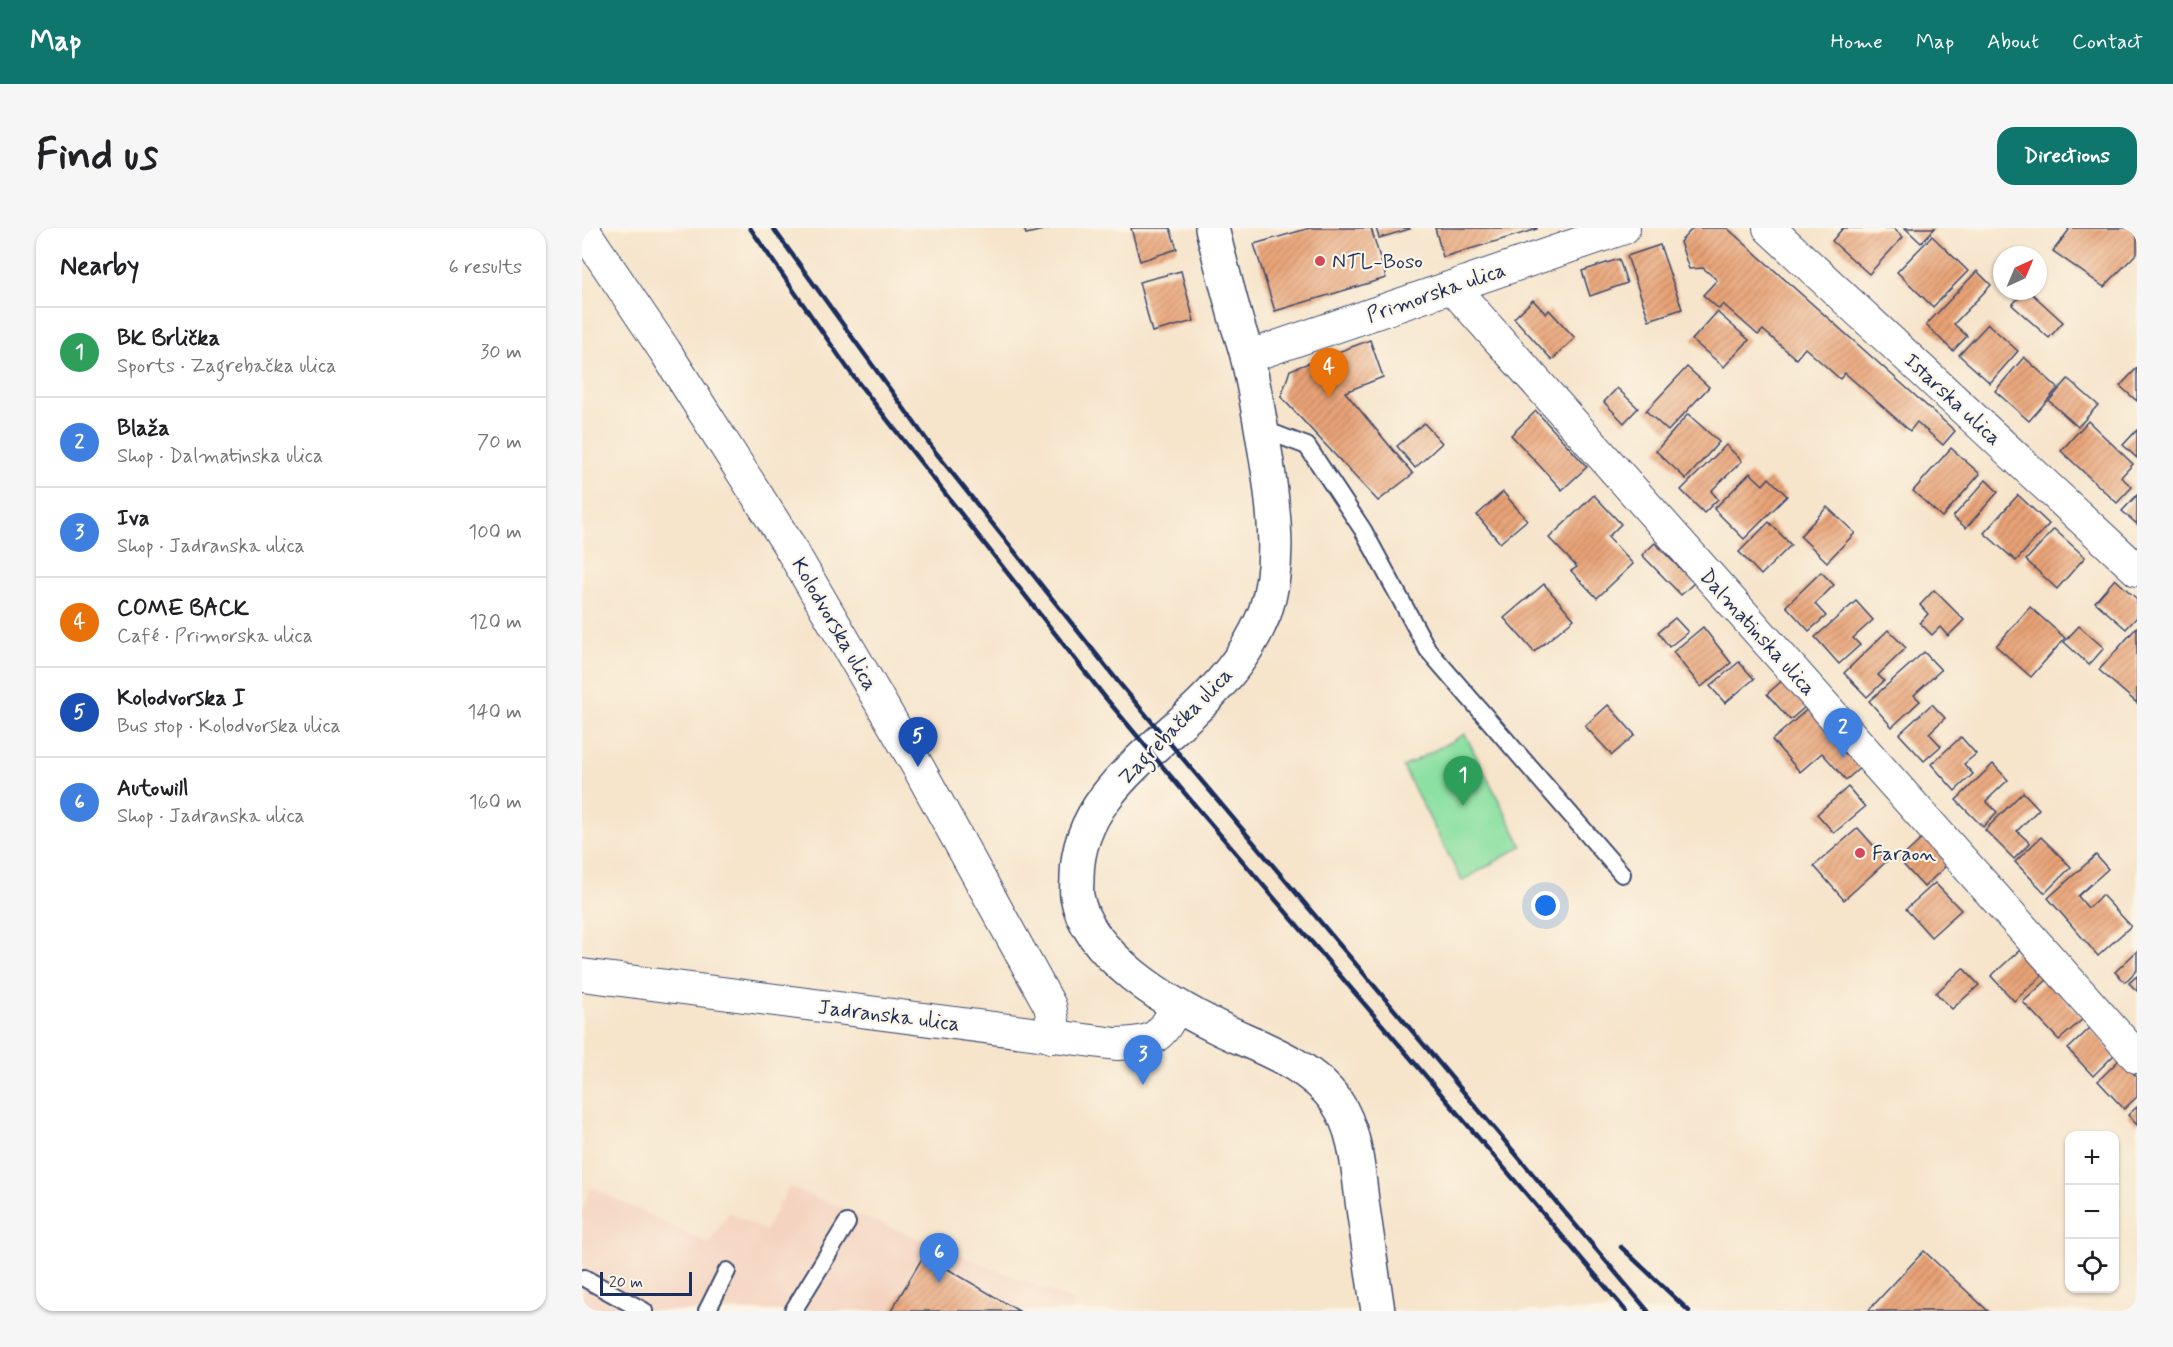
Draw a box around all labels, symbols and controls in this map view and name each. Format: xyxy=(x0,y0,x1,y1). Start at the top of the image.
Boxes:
text: Map xyxy=(30,24,81,61)
text: Home xyxy=(1831,28,1883,56)
text: Map xyxy=(1916,28,1954,56)
text: About xyxy=(1987,28,2039,56)
text: Contact xyxy=(2072,28,2143,56)
button: Directions xyxy=(1997,127,2137,185)
text: Find us xyxy=(36,129,158,184)
north arrow xyxy=(1993,246,2047,300)
place label: NTL-Boso xyxy=(1332,248,1423,276)
text: Nearby xyxy=(60,250,139,284)
text: 6 results xyxy=(449,254,522,281)
marker: NTL-Boso xyxy=(1313,254,1327,268)
street label: Primorska ulica xyxy=(1363,256,1510,330)
text: BK Brlička xyxy=(117,325,220,353)
text: 1 xyxy=(75,339,84,366)
text: 30 m xyxy=(480,339,522,366)
street label: Istarska ulica xyxy=(1897,347,2007,452)
pin: 4 xyxy=(1310,348,1348,398)
text: Sports · Zagrebačka ulica xyxy=(117,353,336,380)
text: Blaža xyxy=(117,415,170,443)
text: 2 xyxy=(75,429,84,456)
text: 70 m xyxy=(477,429,522,456)
text: Shop · Dalmatinska ulica xyxy=(117,443,323,470)
text: Iva xyxy=(117,505,150,533)
text: 3 xyxy=(75,519,84,546)
text: 100 m xyxy=(468,519,522,546)
text: Shop · Jadranska ulica xyxy=(117,533,305,560)
street label: Kolodvorska ulica xyxy=(785,553,884,696)
street label: Dalmatinska ulica xyxy=(1693,563,1822,702)
text: COME BACK xyxy=(117,595,249,623)
text: 4 xyxy=(74,609,85,636)
text: 120 m xyxy=(469,609,522,636)
text: Café · Primorska ulica xyxy=(117,623,313,650)
street label: Zagrebačka ulica xyxy=(1112,662,1241,793)
text: Kolodvorska I xyxy=(117,685,245,713)
text: 5 xyxy=(74,699,86,726)
text: 140 m xyxy=(468,699,522,726)
pin: 2 xyxy=(1824,708,1862,758)
text: Bus stop · Kolodvorska ulica xyxy=(117,713,341,740)
pin: 5 xyxy=(898,718,938,767)
pin: 1 xyxy=(1444,756,1482,806)
text: Autowill xyxy=(117,775,188,803)
text: 6 xyxy=(74,789,85,816)
text: 160 m xyxy=(469,789,522,816)
text: Shop · Jadranska ulica xyxy=(117,803,305,830)
place label: Faraon xyxy=(1872,840,1937,868)
marker: Faraon xyxy=(1853,846,1867,860)
your location xyxy=(1531,891,1560,920)
street label: Jadranska ulica xyxy=(816,993,961,1039)
pin: 3 xyxy=(1124,1036,1162,1085)
map controls xyxy=(2065,1131,2119,1293)
button: + xyxy=(2065,1131,2119,1185)
button: − xyxy=(2065,1185,2119,1239)
pin: 6 xyxy=(920,1234,958,1283)
button: locate xyxy=(2065,1239,2119,1293)
scale bar xyxy=(600,1269,692,1296)
text: 20 m xyxy=(609,1272,643,1293)

